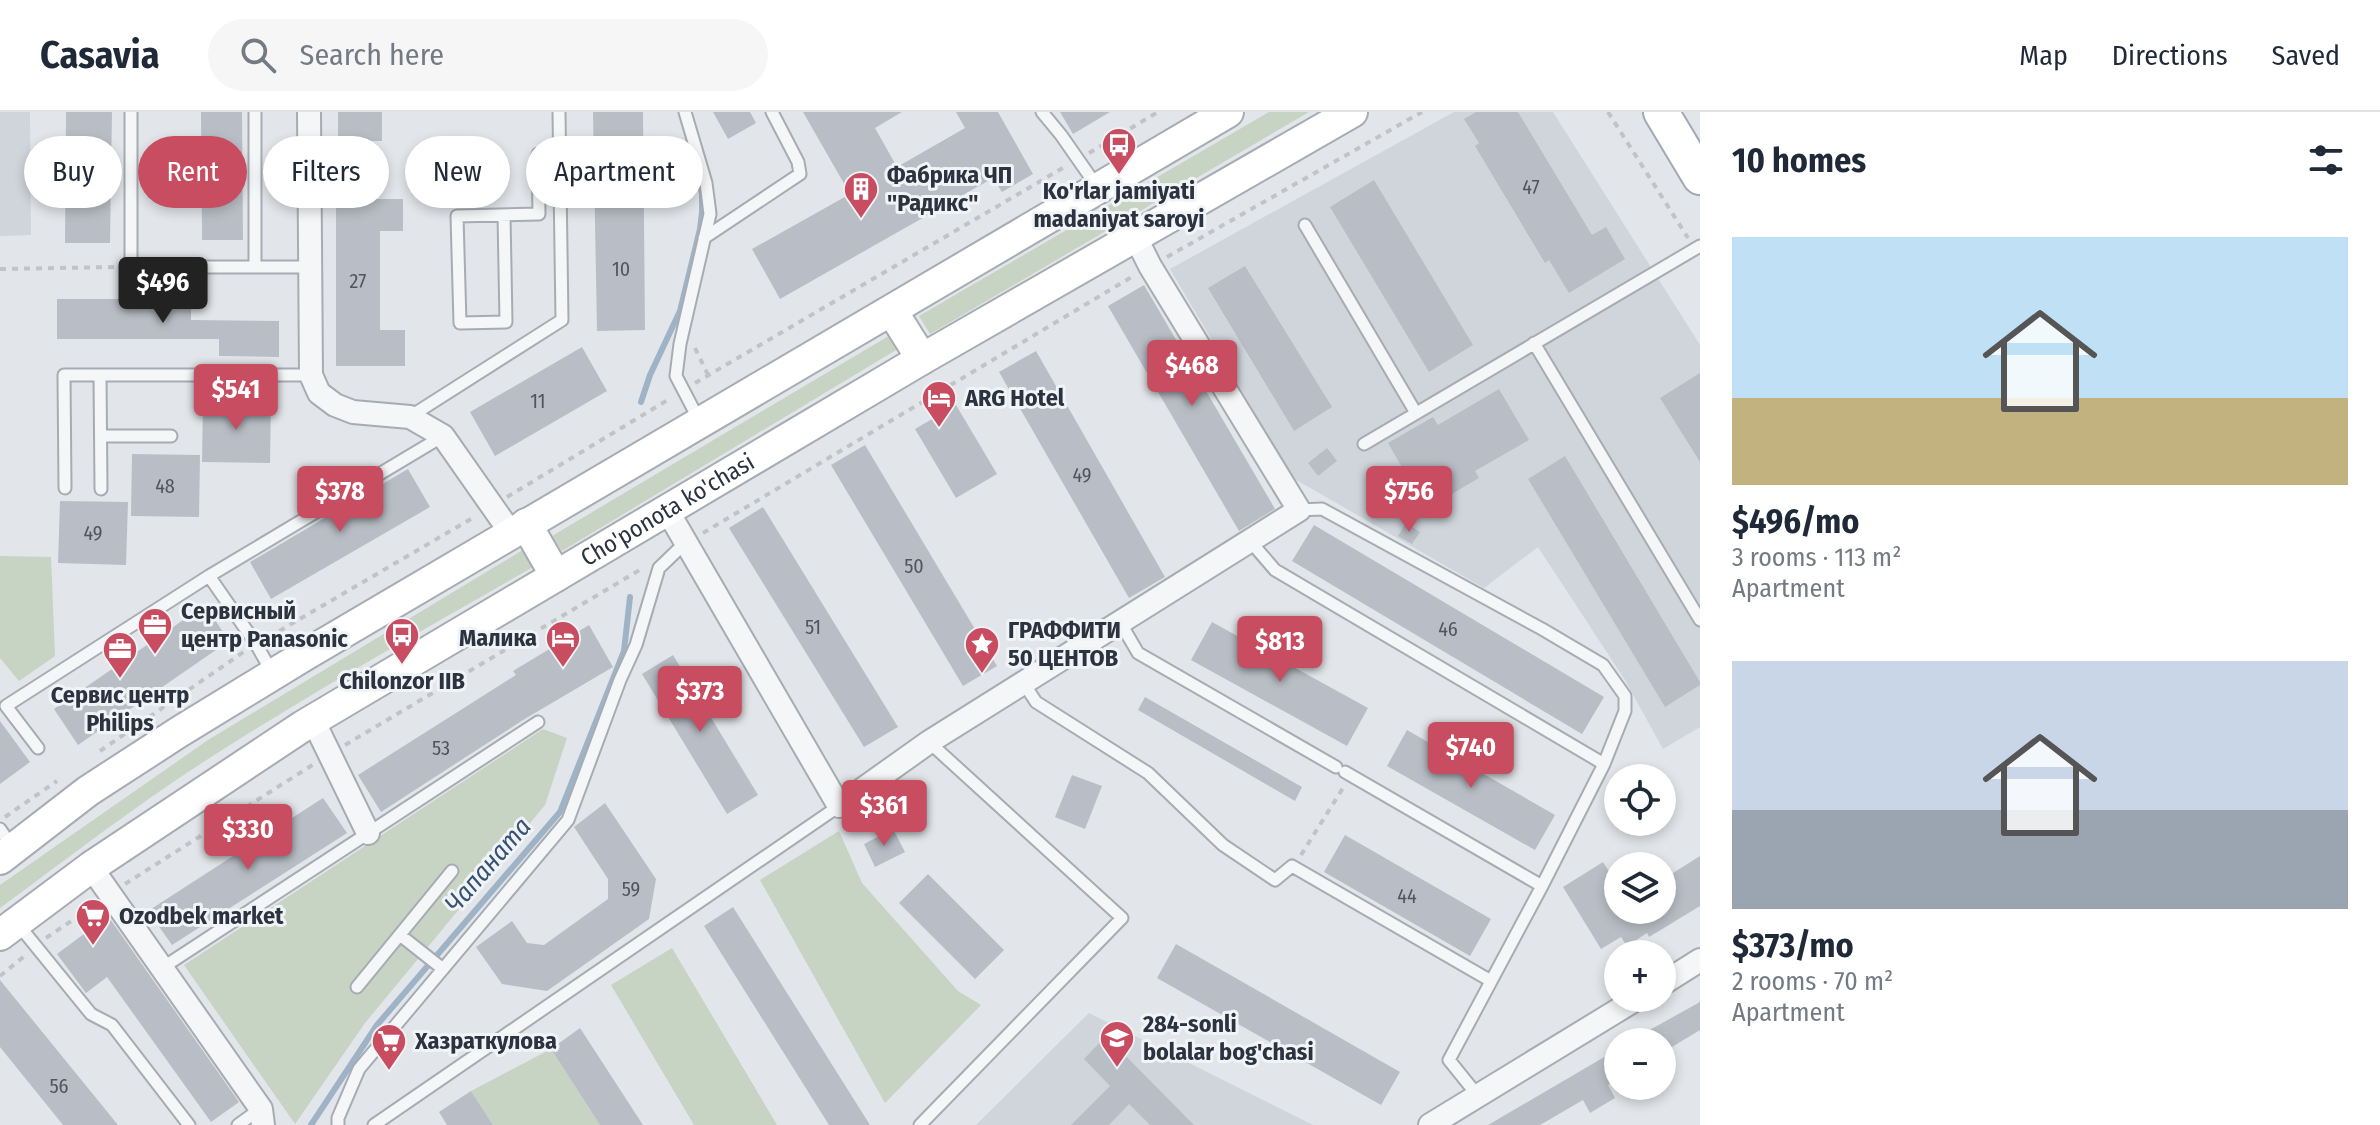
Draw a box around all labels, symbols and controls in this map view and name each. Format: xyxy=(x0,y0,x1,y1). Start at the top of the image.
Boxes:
search box xyxy=(208,19,768,91)
text: Casavia xyxy=(40,32,160,78)
icon: search xyxy=(236,33,280,77)
text: Search here xyxy=(300,37,444,73)
text: Map xyxy=(2019,39,2068,72)
text: Directions xyxy=(2112,39,2228,72)
text: Saved xyxy=(2272,39,2340,72)
bus stop icon: Ko'rlar jamiyati madaniyat saroyi xyxy=(1100,126,1138,176)
chip: Buy xyxy=(24,136,122,208)
chip: Rent xyxy=(138,136,247,208)
chip: Filters xyxy=(263,136,389,208)
chip: New xyxy=(405,136,510,208)
chip: Apartment xyxy=(526,136,703,208)
icon: filters xyxy=(2304,138,2348,182)
text: 10 homes xyxy=(1732,140,1866,181)
place label: Фабрика ЧП "Радикс" xyxy=(887,161,1012,217)
building icon: Фабрика ЧП "Радикс" xyxy=(842,170,880,220)
house number: 47 xyxy=(1522,175,1540,199)
place label: Ko'rlar jamiyati madaniyat saroyi xyxy=(1033,177,1205,233)
pin: $496 xyxy=(116,257,210,325)
house number: 10 xyxy=(612,257,630,281)
text: $496 xyxy=(137,267,189,298)
house number: 27 xyxy=(350,269,366,293)
icon: home xyxy=(1968,289,2112,433)
pin: $468 xyxy=(1145,340,1239,408)
text: $468 xyxy=(1165,350,1219,381)
pin: $541 xyxy=(189,364,283,432)
text: $541 xyxy=(212,374,260,405)
hotel icon: ARG Hotel xyxy=(920,379,958,429)
place label: ARG Hotel xyxy=(964,384,1065,412)
house number: 11 xyxy=(530,389,546,413)
street label: Cho'ponota ko'chasi xyxy=(576,448,759,572)
house number: 49 xyxy=(1072,463,1092,487)
pin: $378 xyxy=(293,466,387,534)
pin: $756 xyxy=(1362,466,1456,534)
house number: 48 xyxy=(155,474,175,498)
text: $378 xyxy=(315,476,365,507)
text: $756 xyxy=(1384,476,1434,507)
text: $496/mo xyxy=(1732,501,1859,542)
house number: 49 xyxy=(83,521,103,545)
text: 3 rooms · 113 m² xyxy=(1732,542,1901,573)
house number: 50 xyxy=(904,554,924,578)
text: Apartment xyxy=(1732,573,1845,604)
place label: Сервисный центр Panasonic xyxy=(181,597,348,653)
office icon: Сервисный центр Panasonic xyxy=(136,606,174,656)
house number: 51 xyxy=(805,615,821,639)
bus stop icon: Chilonzor IIB xyxy=(383,616,421,666)
place label: ГРАФФИТИ 50 ЦЕНТОВ xyxy=(1008,616,1121,672)
pin: $813 xyxy=(1233,616,1327,684)
house number: 46 xyxy=(1438,617,1458,641)
hotel icon: Малика xyxy=(544,619,582,669)
place label: Малика xyxy=(459,624,537,652)
place icon: ГРАФФИТИ 50 ЦЕНТОВ xyxy=(963,625,1001,675)
text: $813 xyxy=(1255,626,1305,657)
office icon: Сервис центр Philips xyxy=(101,630,139,680)
pin: $373 xyxy=(653,666,747,734)
place label: Chilonzor IIB xyxy=(339,667,465,695)
text: $373 xyxy=(676,676,724,707)
place label: Сервис центр Philips xyxy=(51,681,189,737)
icon: home xyxy=(1968,713,2112,857)
pin: $740 xyxy=(1424,722,1518,790)
text: $740 xyxy=(1446,732,1496,763)
house number: 53 xyxy=(432,736,450,760)
map controls xyxy=(1604,764,1676,1100)
button: locate xyxy=(1604,764,1676,836)
pin: $361 xyxy=(837,780,931,848)
text: $361 xyxy=(860,790,908,821)
pin: $330 xyxy=(201,804,295,872)
water label: Чапаната xyxy=(438,811,538,919)
text: $330 xyxy=(222,814,274,845)
button: layers xyxy=(1604,852,1676,924)
house number: 59 xyxy=(622,877,640,901)
house number: 44 xyxy=(1397,884,1417,908)
supermarket icon: Ozodbek market xyxy=(74,897,112,947)
place label: Ozodbek market xyxy=(119,902,284,930)
text: $373/mo xyxy=(1732,925,1854,966)
button: + xyxy=(1604,940,1676,1012)
text: 2 rooms · 70 m² xyxy=(1732,966,1893,997)
text: Apartment xyxy=(1732,997,1845,1028)
place label: 284-sonli bolalar bog'chasi xyxy=(1142,1010,1314,1066)
school or university icon: 284-sonli bolalar bog'chasi xyxy=(1098,1019,1136,1069)
supermarket icon: Хазраткулова xyxy=(370,1022,408,1072)
place label: Хазраткулова xyxy=(414,1027,557,1055)
button: − xyxy=(1604,1028,1676,1100)
house number: 56 xyxy=(49,1074,69,1098)

